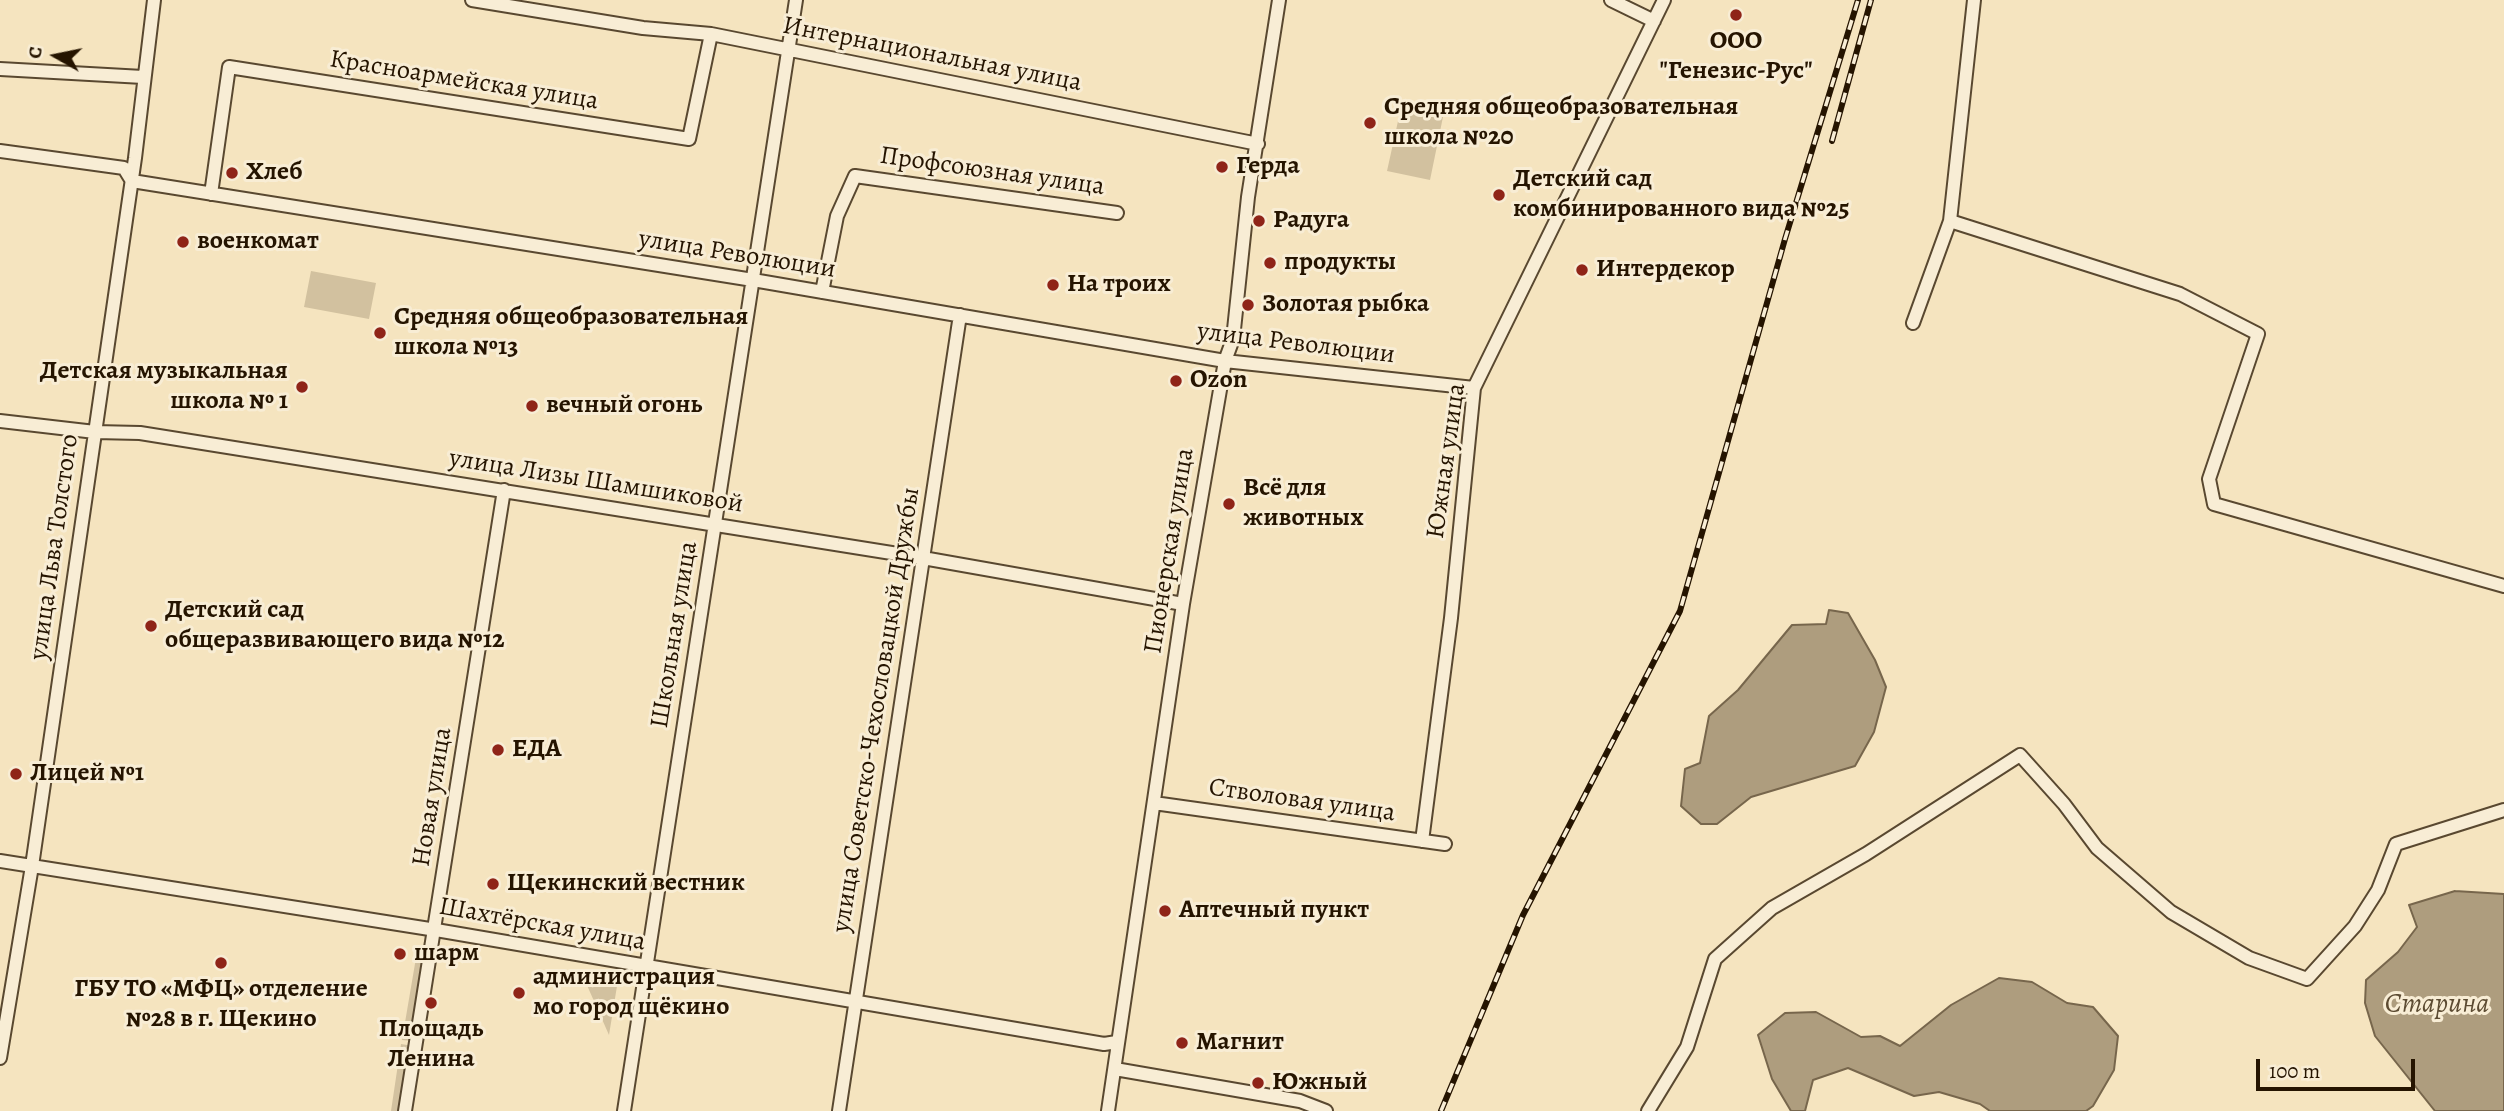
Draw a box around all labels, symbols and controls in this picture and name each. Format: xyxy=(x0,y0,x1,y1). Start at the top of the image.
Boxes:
marker: ООО "Генезис-Рус" xyxy=(1728,7,1744,23)
street label: Интернациональная улица xyxy=(780,11,1084,99)
north arrow xyxy=(21,21,91,91)
place label: ООО "Генезис-Рус" xyxy=(1660,26,1812,88)
street label: Красноармейская улица xyxy=(327,44,601,118)
text: С xyxy=(22,45,49,61)
place label: Средняя общеобразовательная школа №20 xyxy=(1384,92,1738,154)
marker: Средняя общеобразовательная школа №20 xyxy=(1362,115,1378,131)
street label: Профсоюзная улица xyxy=(878,141,1106,203)
place label: Герда xyxy=(1236,151,1300,183)
place label: Хлеб xyxy=(246,157,303,189)
marker: Герда xyxy=(1214,159,1230,175)
place label: Детский сад комбинированного вида №25 xyxy=(1513,164,1850,226)
marker: Хлеб xyxy=(224,165,240,181)
marker: Детский сад комбинированного вида №25 xyxy=(1491,187,1507,203)
place label: Радуга xyxy=(1273,205,1349,237)
marker: Радуга xyxy=(1251,213,1267,229)
street label: улица Революции xyxy=(636,224,838,286)
place label: военкомат xyxy=(197,226,319,258)
marker: военкомат xyxy=(175,234,191,250)
place label: продукты xyxy=(1284,247,1396,279)
place label: Интердекор xyxy=(1596,254,1735,286)
marker: продукты xyxy=(1262,255,1278,271)
marker: Интердекор xyxy=(1574,262,1590,278)
place label: На троих xyxy=(1067,269,1171,301)
marker: На троих xyxy=(1045,277,1061,293)
place label: Золотая рыбка xyxy=(1262,289,1429,321)
marker: Золотая рыбка xyxy=(1240,297,1256,313)
place label: Средняя общеобразовательная школа №13 xyxy=(394,302,748,364)
street label: улица Революции xyxy=(1195,316,1397,372)
marker: Средняя общеобразовательная школа №13 xyxy=(372,325,388,341)
place label: Детская музыкальная школа № 1 xyxy=(40,356,288,418)
place label: Ozon xyxy=(1190,365,1247,397)
marker: Ozon xyxy=(1168,373,1184,389)
marker: Детская музыкальная школа № 1 xyxy=(294,379,310,395)
street label: Южная улица xyxy=(1421,381,1473,541)
place label: вечный огонь xyxy=(546,390,702,422)
marker: вечный огонь xyxy=(524,398,540,414)
street label: улица Льва Толстого xyxy=(24,432,86,662)
street label: улица Лизы Шамшиковой xyxy=(447,443,745,521)
street label: Пионерская улица xyxy=(1138,446,1202,656)
place label: Всё для животных xyxy=(1243,473,1364,534)
street label: улица Советско-Чехословацкой Дружбы xyxy=(826,485,928,935)
marker: Всё для животных xyxy=(1221,496,1237,512)
street label: Школьная улица xyxy=(645,539,705,731)
place label: Детский сад общеразвивающего вида №12 xyxy=(165,595,505,656)
marker: Детский сад общеразвивающего вида №12 xyxy=(143,618,159,634)
street label: Новая улица xyxy=(407,725,459,869)
place label: ЕДА xyxy=(512,734,562,766)
marker: ЕДА xyxy=(490,742,506,758)
place label: Лицей №1 xyxy=(30,758,144,790)
marker: Лицей №1 xyxy=(8,766,24,782)
street label: Стволовая улица xyxy=(1207,772,1397,830)
place label: Щекинский вестник xyxy=(507,868,745,900)
marker: Щекинский вестник xyxy=(485,876,501,892)
street label: Шахтёрская улица xyxy=(436,891,648,959)
place label: Аптечный пункт xyxy=(1179,895,1369,927)
marker: Аптечный пункт xyxy=(1157,903,1173,919)
place label: шарм xyxy=(414,938,479,970)
marker: шарм xyxy=(392,946,408,962)
marker: ГБУ ТО «МФЦ» отделение №28 в г. Щекино xyxy=(213,955,229,971)
place label: администрация мо город щёкино xyxy=(533,962,729,1024)
place label: ГБУ ТО «МФЦ» отделение №28 в г. Щекино xyxy=(74,974,368,1036)
marker: администрация мо город щёкино xyxy=(511,985,527,1001)
water label: Cтарина xyxy=(2385,988,2489,1022)
marker: Площадь Ленина xyxy=(423,995,439,1011)
place label: Площадь Ленина xyxy=(379,1014,483,1076)
place label: Магнит xyxy=(1196,1027,1284,1059)
marker: Магнит xyxy=(1174,1035,1190,1051)
scale bar xyxy=(2259,1044,2418,1088)
text: 100 m xyxy=(2269,1057,2320,1085)
place label: Южный xyxy=(1272,1067,1367,1099)
marker: Южный xyxy=(1250,1075,1266,1091)

